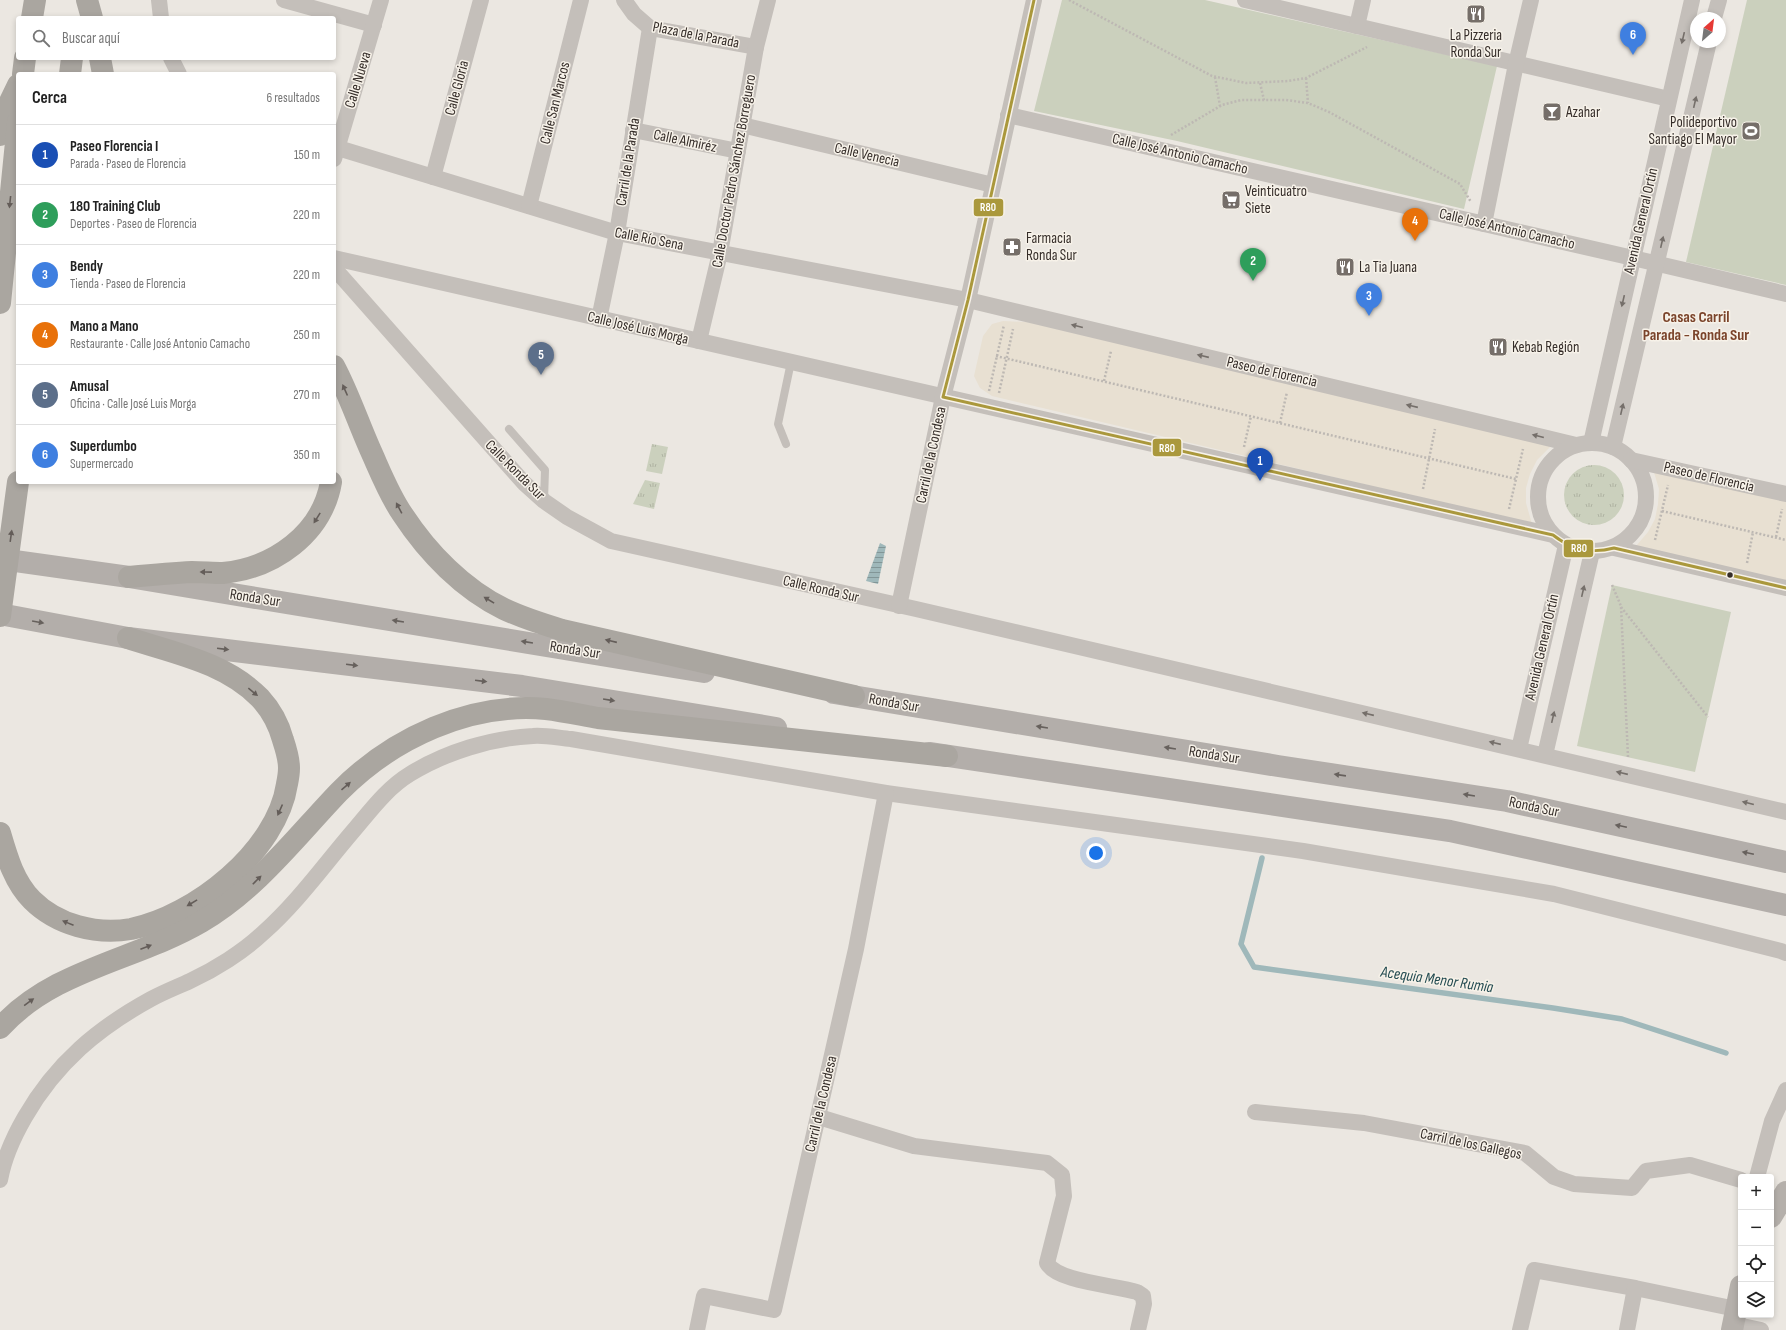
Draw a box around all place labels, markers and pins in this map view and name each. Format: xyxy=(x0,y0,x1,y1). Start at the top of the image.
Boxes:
restaurant icon: La Pizzeria Ronda Sur xyxy=(1465,3,1487,25)
pin: 6 xyxy=(1620,22,1646,55)
place label: La Pizzeria Ronda Sur xyxy=(1450,26,1502,62)
bar icon: Azahar xyxy=(1541,101,1563,123)
place label: Azahar xyxy=(1565,103,1601,122)
place label: Polideportivo Santiago El Mayor xyxy=(1648,113,1738,149)
sports icon: Polideportivo Santiago El Mayor xyxy=(1740,120,1762,142)
place label: Veinticuatro Siete xyxy=(1245,182,1307,218)
supermarket icon: Veinticuatro Siete xyxy=(1220,189,1242,211)
pin: 4 xyxy=(1402,208,1428,241)
place label: Farmacia Ronda Sur xyxy=(1026,229,1078,265)
pharmacy icon: Farmacia Ronda Sur xyxy=(1001,236,1023,258)
pin: 2 xyxy=(1240,248,1266,281)
restaurant icon: La Tia Juana xyxy=(1334,256,1356,278)
place label: La Tia Juana xyxy=(1359,258,1417,277)
pin: 3 xyxy=(1356,283,1382,316)
restaurant icon: Kebab Región xyxy=(1487,336,1509,358)
place label: Kebab Región xyxy=(1512,338,1579,357)
pin: 5 xyxy=(528,342,554,375)
pin: 1 xyxy=(1247,448,1273,481)
unlabelled marker xyxy=(1725,570,1735,580)

